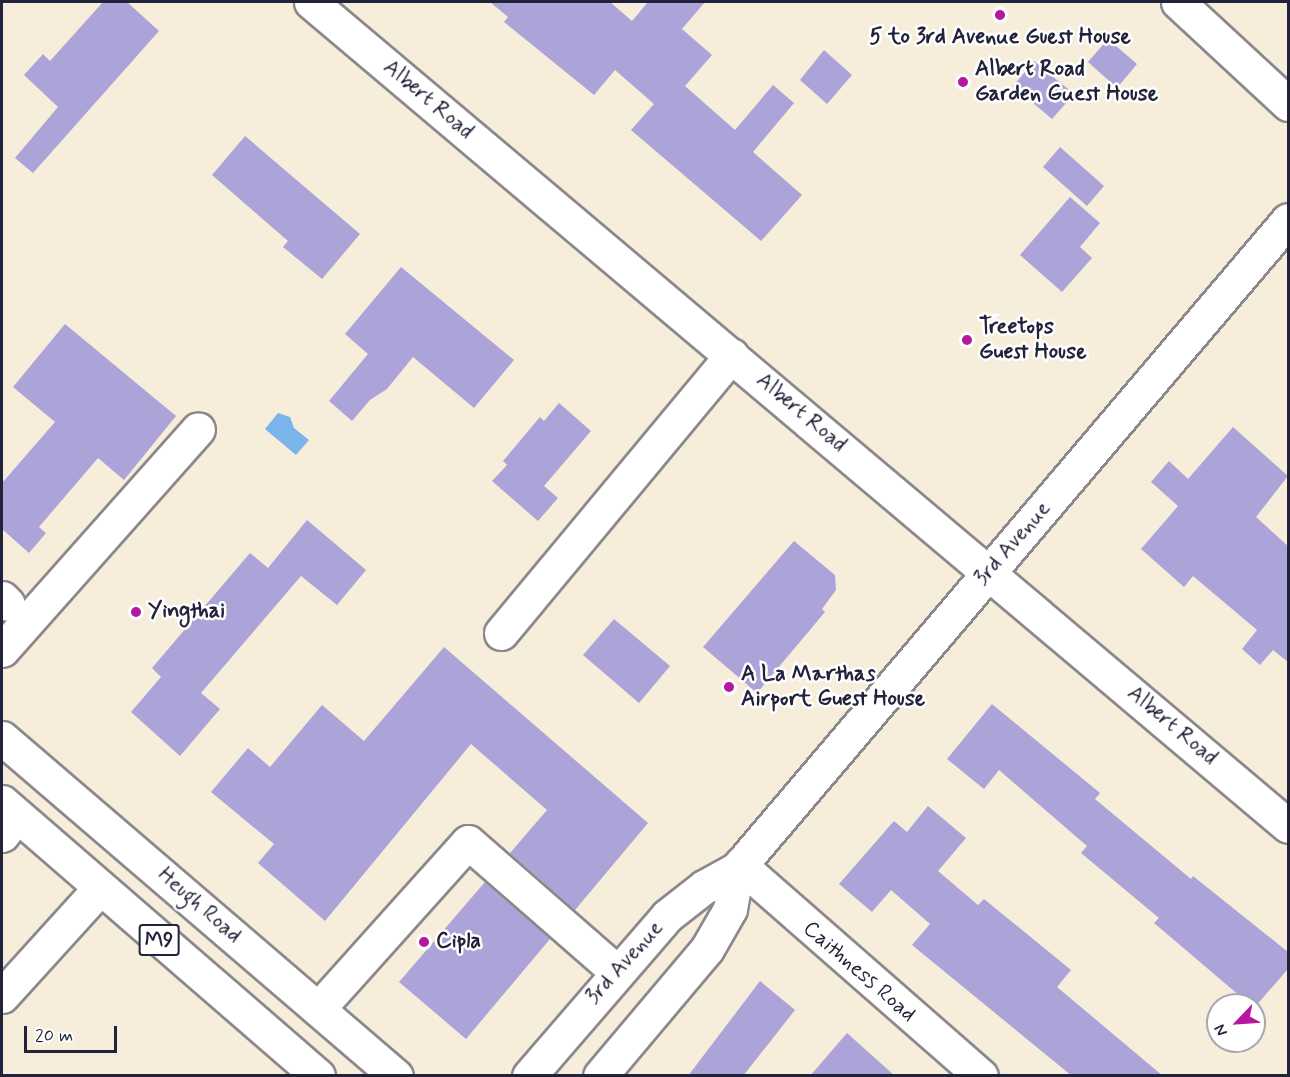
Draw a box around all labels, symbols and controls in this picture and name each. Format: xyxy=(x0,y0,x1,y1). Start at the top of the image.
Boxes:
marker: 5 to 3rd Avenue Guest House xyxy=(993,8,1007,22)
place label: 5 to 3rd Avenue Guest House xyxy=(868,25,1132,51)
street label: Albert Road xyxy=(378,55,478,145)
place label: Albert Road Garden Guest House xyxy=(975,56,1155,107)
marker: Albert Road Garden Guest House xyxy=(956,75,970,89)
place label: Treetops Guest House xyxy=(979,314,1087,366)
marker: Treetops Guest House xyxy=(960,333,974,347)
street label: Albert Road xyxy=(751,368,851,458)
street label: 3rd Avenue xyxy=(969,496,1057,592)
place label: Yingthai xyxy=(148,599,225,625)
marker: Yingthai xyxy=(129,605,143,619)
place label: A La Marthas Airport Guest House xyxy=(741,661,925,712)
marker: A La Marthas Airport Guest House xyxy=(722,680,736,694)
street label: Albert Road xyxy=(1122,681,1222,771)
street label: Heugh Road xyxy=(152,862,246,950)
street label: 3rd Avenue xyxy=(580,915,670,1011)
street label: Caithness Road xyxy=(797,916,921,1028)
road number: M9 xyxy=(138,922,180,958)
place label: Cipla xyxy=(436,929,481,955)
marker: Cipla xyxy=(417,935,431,949)
north arrow xyxy=(1206,993,1266,1053)
scale bar xyxy=(27,1014,120,1052)
text: N xyxy=(1209,1021,1233,1039)
text: 20 m xyxy=(35,1024,73,1048)

